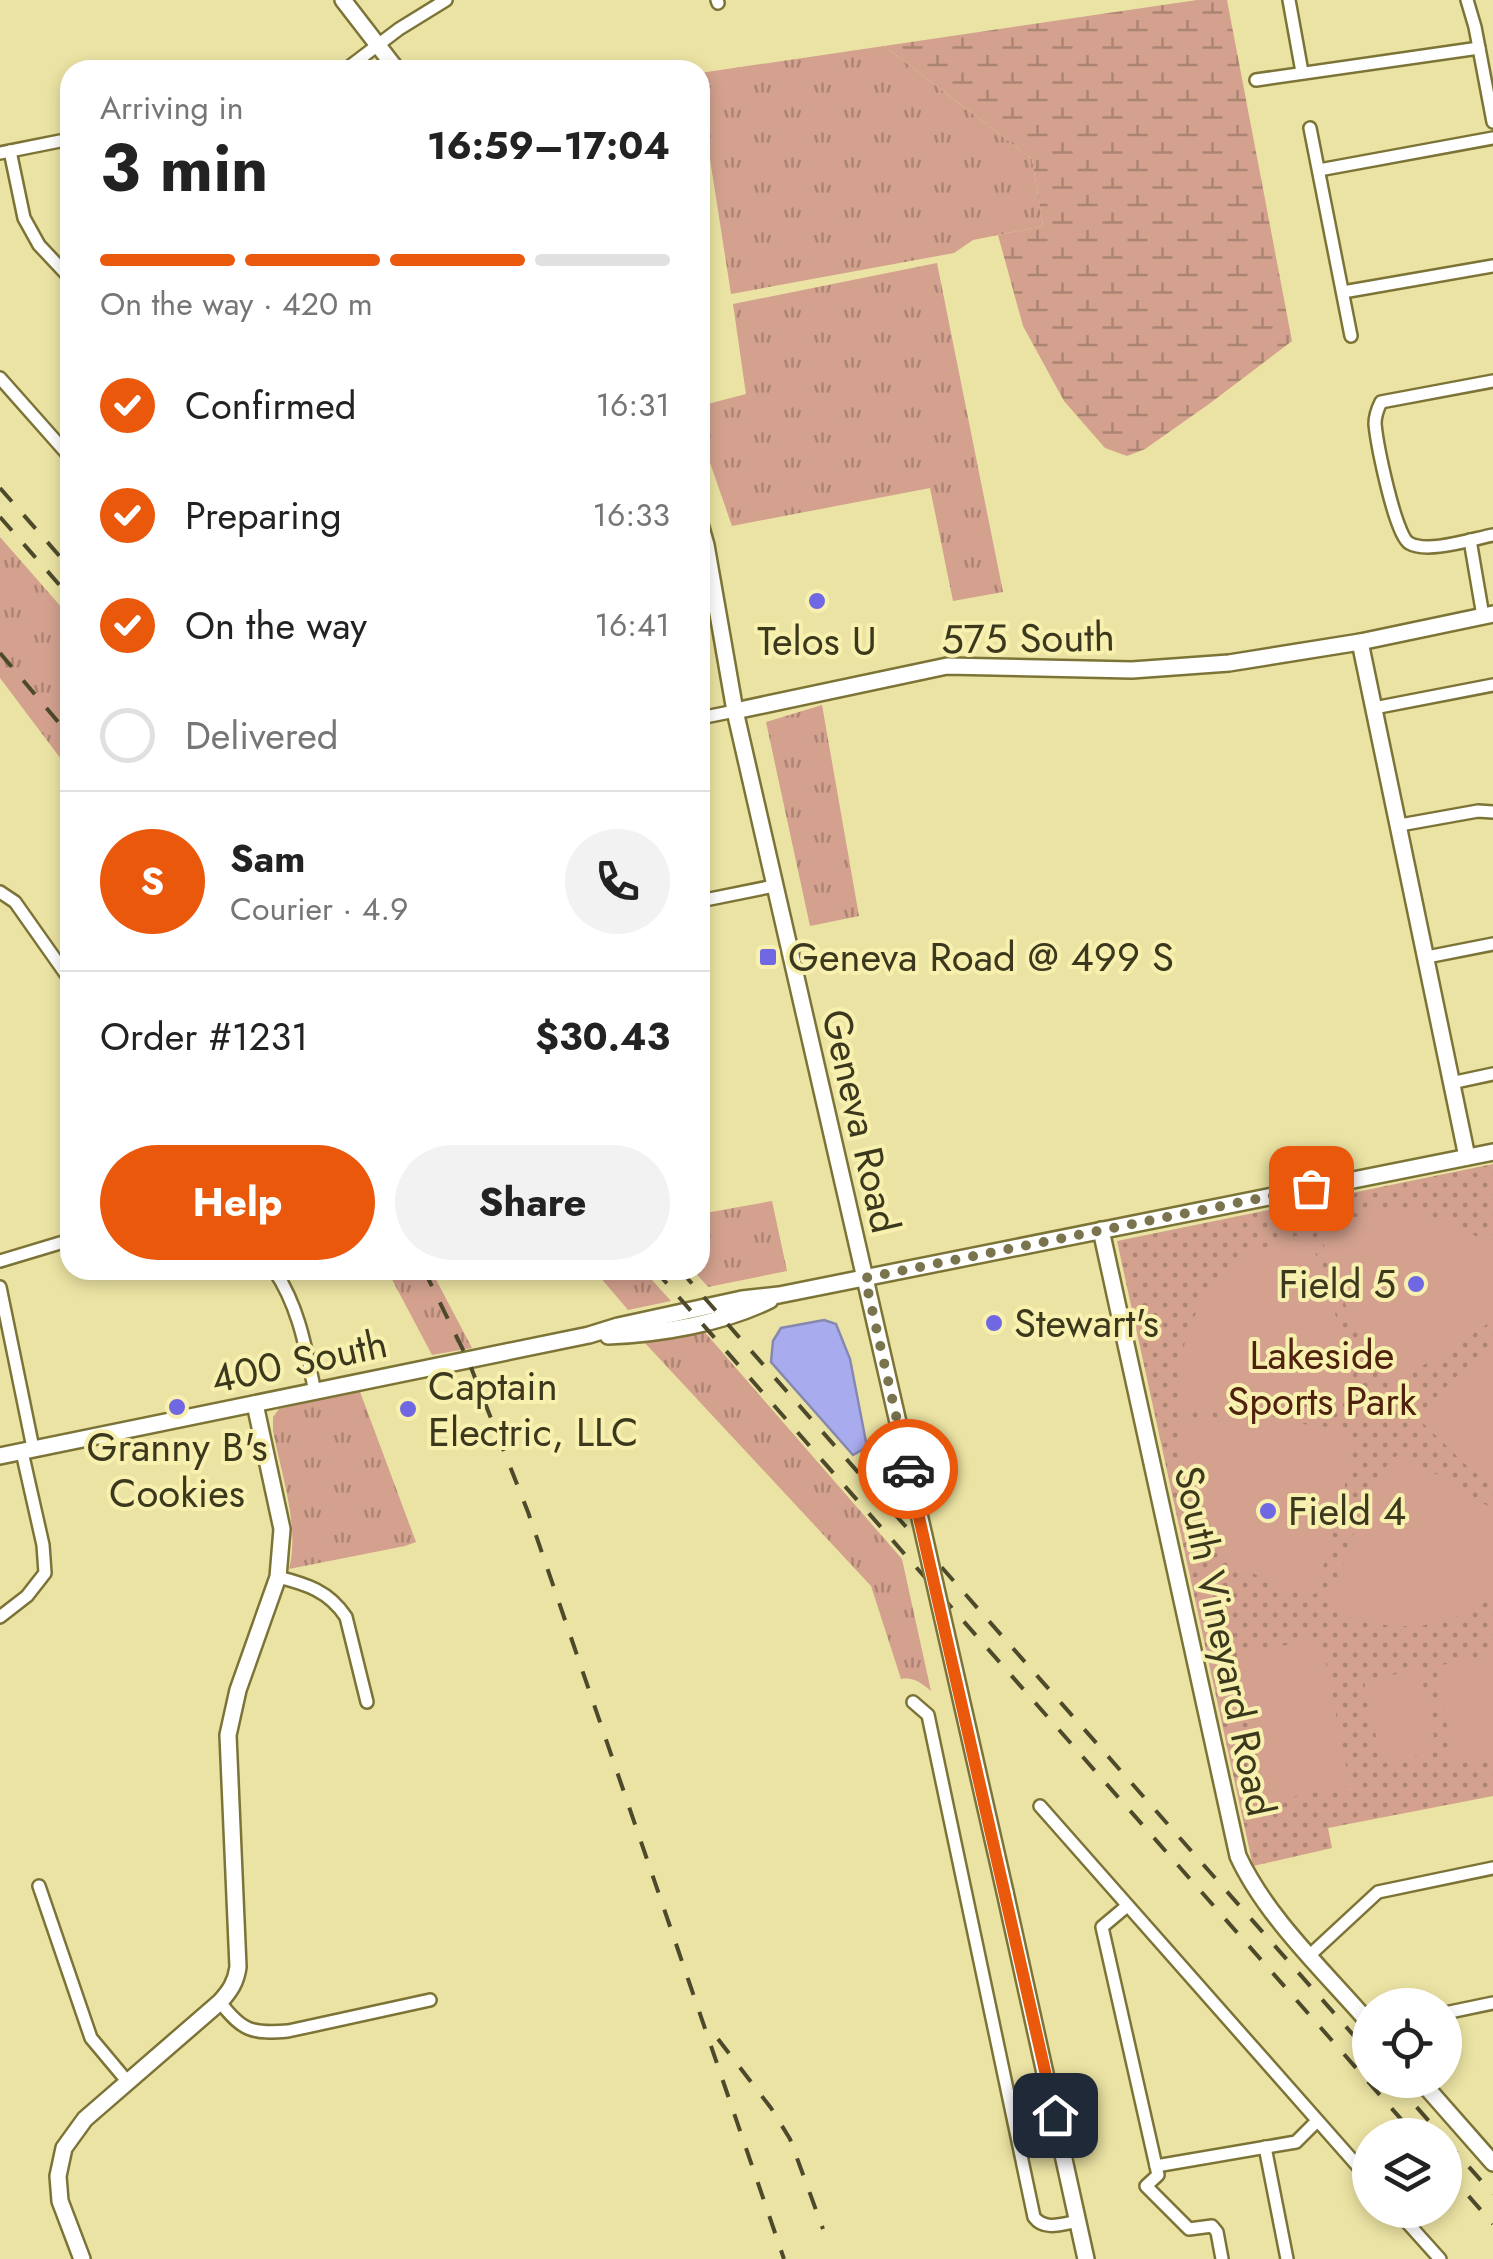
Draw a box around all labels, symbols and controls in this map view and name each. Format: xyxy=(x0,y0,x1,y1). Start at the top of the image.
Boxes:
text: Arriving in xyxy=(100,85,244,131)
text: 16:59–17:04 xyxy=(427,118,670,173)
text: 3 min xyxy=(100,121,268,215)
text: On the way · 420 m xyxy=(100,281,373,327)
icon: check xyxy=(100,378,155,433)
text: Confirmed xyxy=(185,378,356,433)
text: 16:31 xyxy=(596,382,670,428)
icon: check xyxy=(100,488,155,543)
text: Preparing xyxy=(185,488,342,543)
text: 16:33 xyxy=(593,492,670,538)
marker: Telos U xyxy=(806,590,828,612)
icon: check xyxy=(100,598,155,653)
text: On the way xyxy=(185,598,367,653)
text: 16:41 xyxy=(595,602,670,648)
street label: 575 South xyxy=(941,607,1115,669)
place label: Telos U xyxy=(757,612,877,670)
text: Delivered xyxy=(185,708,338,763)
button: phone xyxy=(565,829,670,934)
text: Sam xyxy=(230,831,305,886)
text: S xyxy=(141,854,164,909)
text: Courier · 4.9 xyxy=(230,886,408,932)
place label: Geneva Road @ 499 S xyxy=(788,928,1174,986)
marker: Geneva Road @ 499 S xyxy=(757,946,779,968)
street label: Geneva Road xyxy=(807,1004,915,1238)
text: Order #1231 xyxy=(100,1009,308,1064)
text: $30.43 xyxy=(535,1009,670,1064)
button: Help xyxy=(100,1145,375,1260)
button: Share xyxy=(395,1145,670,1260)
pin xyxy=(1269,1146,1354,1231)
icon: bag xyxy=(1284,1161,1339,1216)
place label: Field 5 xyxy=(1278,1255,1396,1313)
marker: Field 5 xyxy=(1405,1273,1427,1295)
place label: Stewart's xyxy=(1014,1294,1159,1352)
marker: Stewart's xyxy=(983,1312,1005,1334)
street label: 400 South xyxy=(206,1314,392,1408)
park label: Lakeside Sports Park xyxy=(1227,1326,1417,1430)
place label: Captain Electric, LLC xyxy=(428,1357,638,1461)
marker: Granny B's Cookies xyxy=(166,1396,188,1418)
marker: Captain Electric, LLC xyxy=(397,1398,419,1420)
place label: Granny B's Cookies xyxy=(86,1418,268,1522)
courier xyxy=(858,1419,958,1519)
icon: car xyxy=(881,1442,936,1497)
street label: South Vineyard Road xyxy=(1160,1460,1290,1822)
place label: Field 4 xyxy=(1288,1482,1406,1540)
marker: Field 4 xyxy=(1257,1500,1279,1522)
map controls xyxy=(1352,1988,1462,2228)
button: locate xyxy=(1352,1988,1462,2098)
pin xyxy=(1013,2073,1098,2158)
icon: home xyxy=(1028,2088,1083,2143)
button: layers xyxy=(1352,2118,1462,2228)

